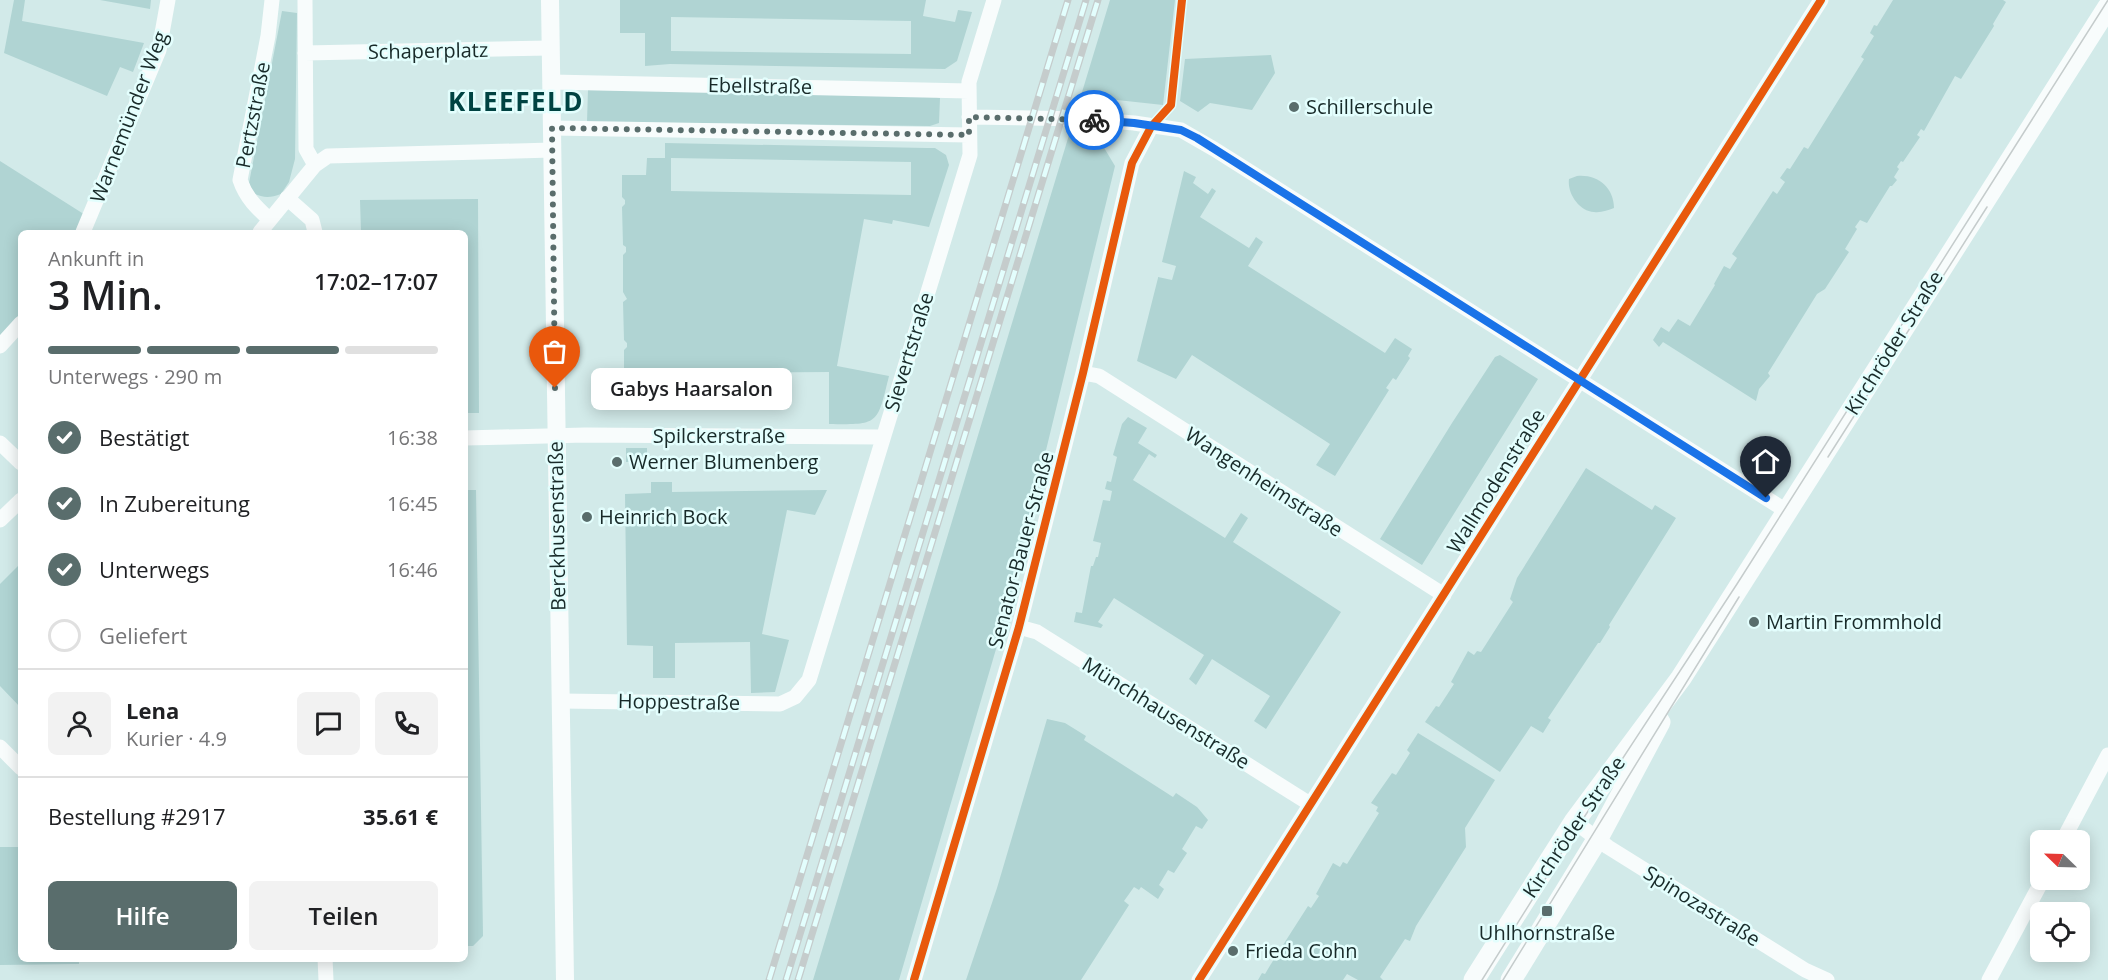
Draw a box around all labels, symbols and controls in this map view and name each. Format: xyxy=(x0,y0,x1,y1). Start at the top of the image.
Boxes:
street label: Warnemünder Weg xyxy=(83,27,174,206)
street label: Schaperplatz xyxy=(368,36,488,65)
street label: Pertzstraße xyxy=(229,60,276,170)
street label: Ebellstraße xyxy=(708,71,812,100)
district label: KLEEFELD xyxy=(448,83,584,119)
courier xyxy=(1064,90,1124,150)
place label: Schillerschule xyxy=(1306,93,1433,120)
marker: Schillerschule xyxy=(1287,100,1301,114)
icon: bike xyxy=(1078,104,1111,137)
text: Ankunft in xyxy=(48,245,144,272)
street label: Kirchröder Straße xyxy=(1838,265,1949,420)
text: 17:02–17:07 xyxy=(314,266,438,296)
text: 3 Min. xyxy=(48,268,163,321)
street label: Sievertstraße xyxy=(878,289,939,415)
pin xyxy=(529,326,580,388)
icon: bag xyxy=(538,335,571,368)
text: Unterwegs · 290 m xyxy=(48,363,222,390)
callout: Gabys Haarsalon xyxy=(591,367,792,409)
text: Gabys Haarsalon xyxy=(610,375,773,402)
street label: Wallmodenstraße xyxy=(1440,403,1551,558)
street label: Wangenheimstraße xyxy=(1180,420,1348,543)
icon: check xyxy=(48,421,81,454)
text: Bestätigt xyxy=(99,422,189,452)
street label: Spilckerstraße xyxy=(653,422,785,449)
text: 16:38 xyxy=(387,424,438,451)
pin xyxy=(1740,436,1791,498)
street label: Berckhusenstraße xyxy=(542,441,571,611)
icon: home xyxy=(1749,445,1782,478)
place label: Werner Blumenberg xyxy=(629,448,819,475)
street label: Senator-Bauer-Straße xyxy=(981,449,1060,651)
marker: Werner Blumenberg xyxy=(610,455,624,469)
icon: check xyxy=(48,487,81,520)
text: In Zubereitung xyxy=(99,488,250,518)
text: 16:45 xyxy=(387,490,438,517)
place label: Heinrich Bock xyxy=(599,503,728,530)
marker: Heinrich Bock xyxy=(580,510,594,524)
icon: check xyxy=(48,553,81,586)
text: Unterwegs xyxy=(99,554,210,584)
text: 16:46 xyxy=(387,556,438,583)
place label: Martin Frommhold xyxy=(1766,608,1942,635)
marker: Martin Frommhold xyxy=(1747,615,1761,629)
text: Geliefert xyxy=(99,620,187,650)
street label: Münchhausenstraße xyxy=(1077,650,1255,775)
street label: Hoppestraße xyxy=(618,687,740,716)
button: person xyxy=(48,692,111,755)
button: chat xyxy=(297,692,360,755)
button: phone xyxy=(375,692,438,755)
text: Lena xyxy=(126,695,179,725)
text: Kurier · 4.9 xyxy=(126,725,227,752)
street label: Kirchröder Straße xyxy=(1516,751,1631,903)
text: Bestellung #2917 xyxy=(48,801,226,831)
text: 35.61 € xyxy=(363,801,438,831)
north arrow xyxy=(2030,830,2090,890)
map controls xyxy=(2030,830,2090,962)
street label: Spinozastraße xyxy=(1639,859,1766,952)
button: Hilfe xyxy=(48,881,237,950)
button: Teilen xyxy=(249,881,438,950)
button: locate xyxy=(2030,902,2090,962)
marker: Uhlhornstraße xyxy=(1540,904,1554,918)
place label: Uhlhornstraße xyxy=(1479,919,1615,946)
place label: Frieda Cohn xyxy=(1245,937,1357,964)
marker: Frieda Cohn xyxy=(1226,944,1240,958)

